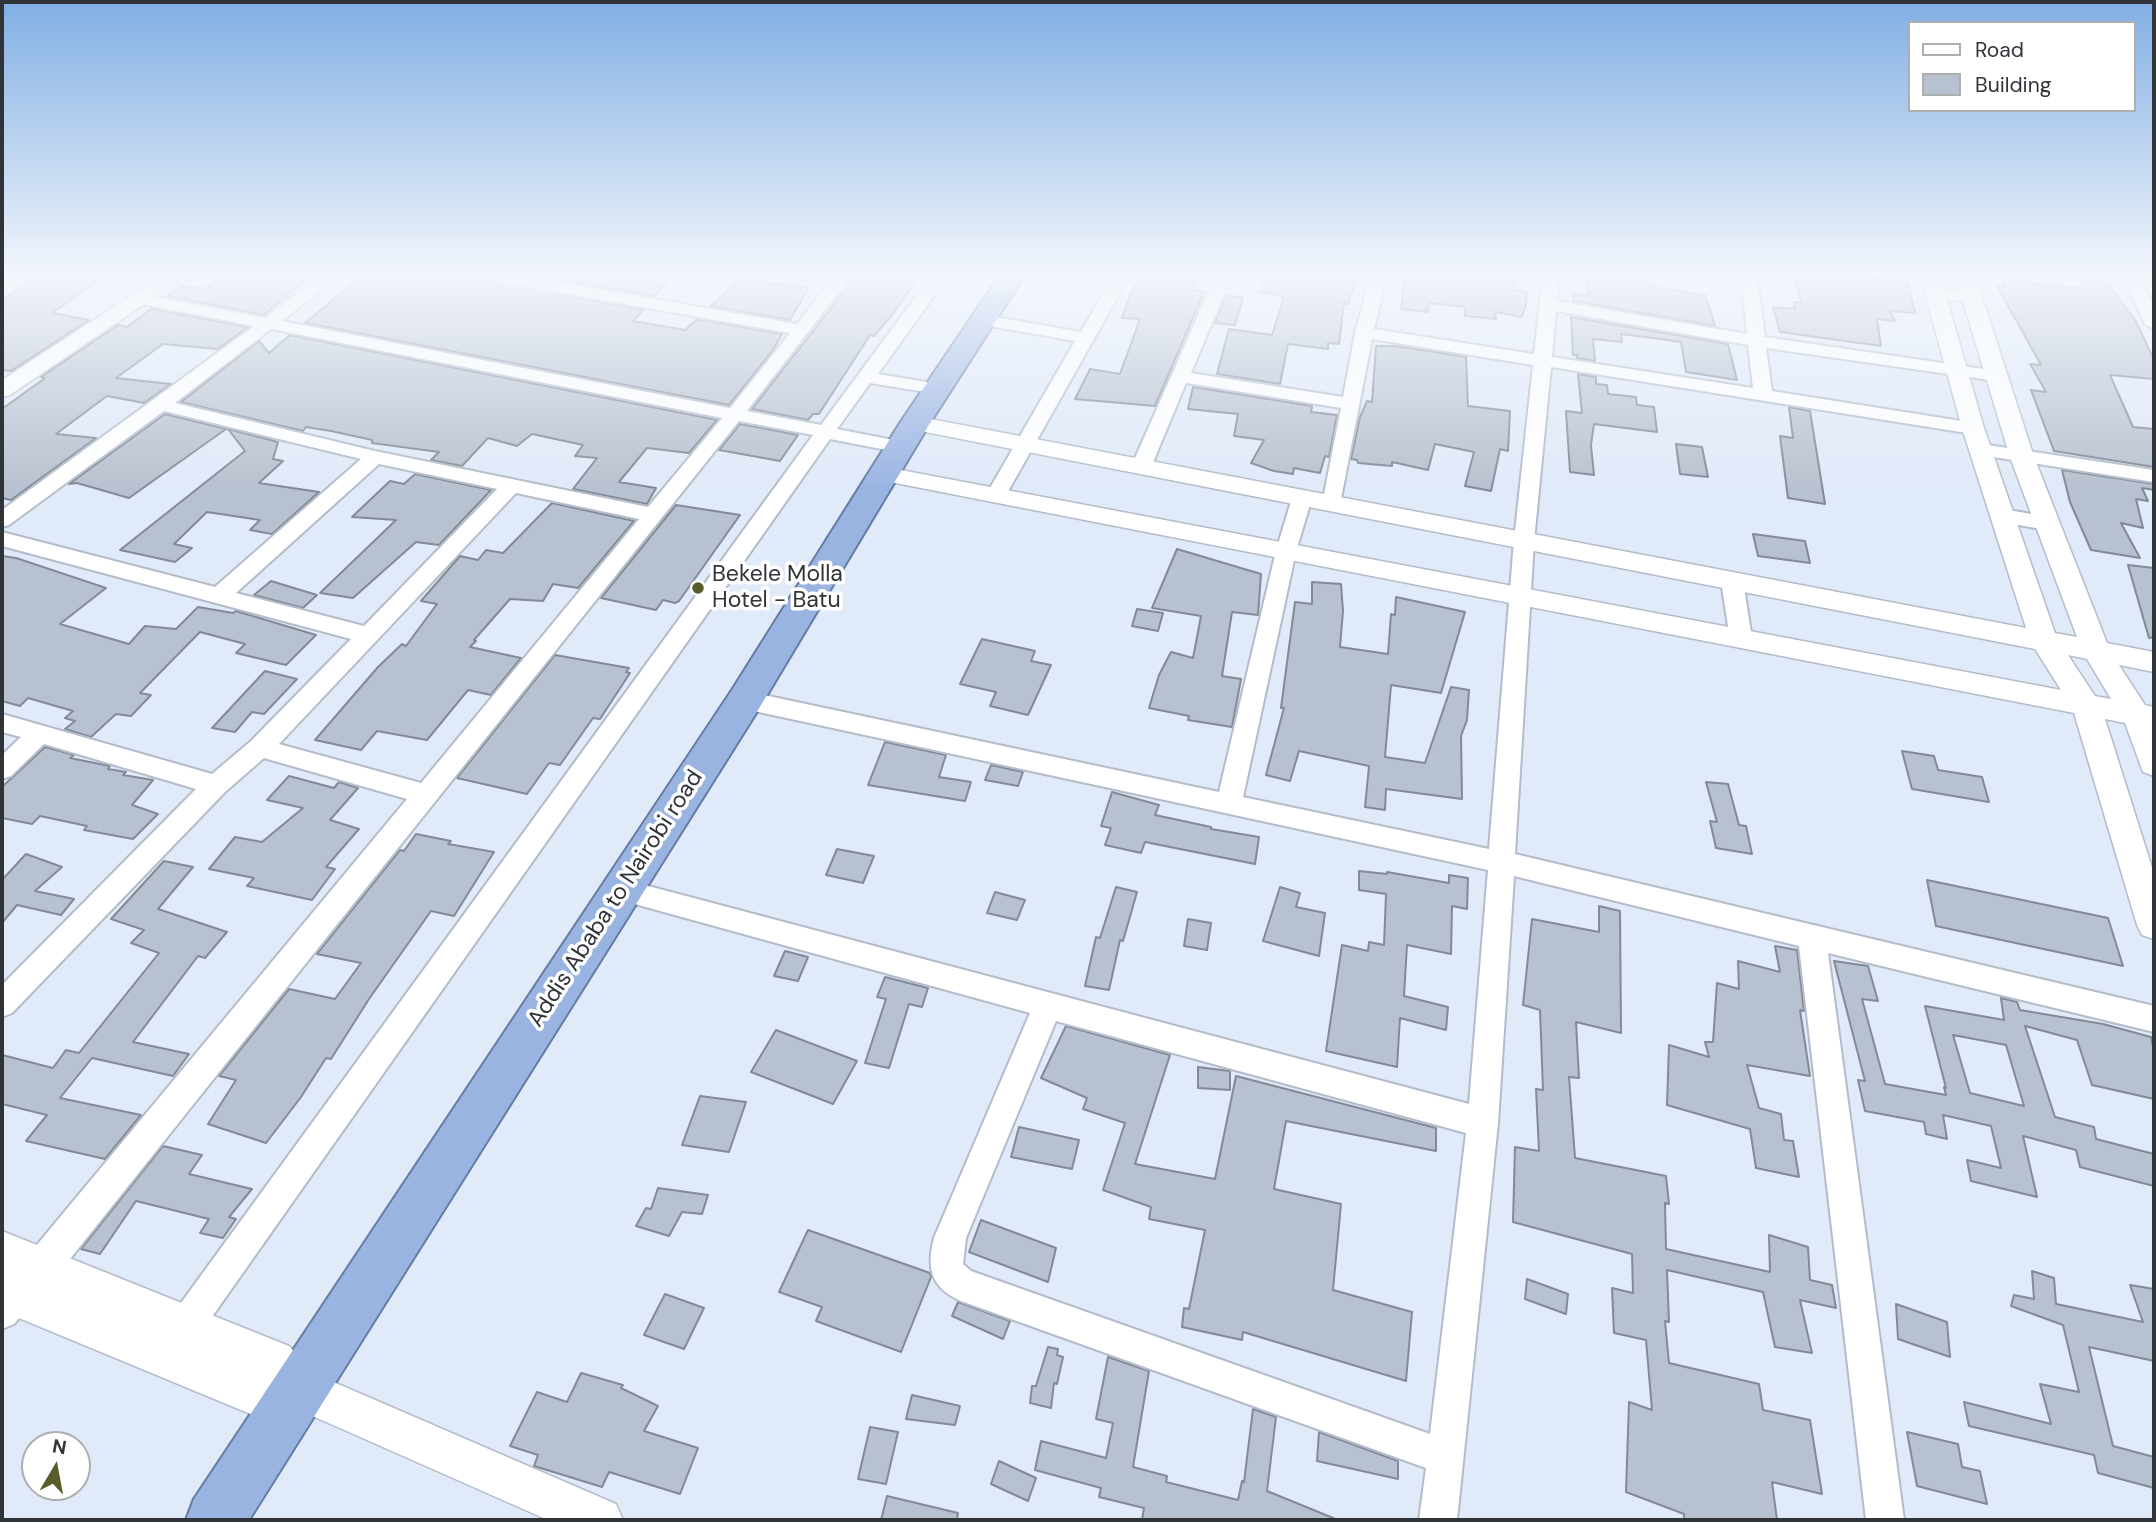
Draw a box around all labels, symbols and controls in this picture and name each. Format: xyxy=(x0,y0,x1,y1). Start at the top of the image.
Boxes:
legend xyxy=(1908,21,2135,112)
text: Road xyxy=(1975,36,2024,64)
text: Building xyxy=(1975,71,2051,99)
place label: Bekele Molla Hotel - Batu xyxy=(712,561,843,615)
marker: Bekele Molla Hotel - Batu xyxy=(690,580,706,596)
street label: Addis Ababa to Nairobi road xyxy=(523,765,709,1033)
north arrow xyxy=(21,1431,91,1501)
text: N xyxy=(50,1433,68,1460)

